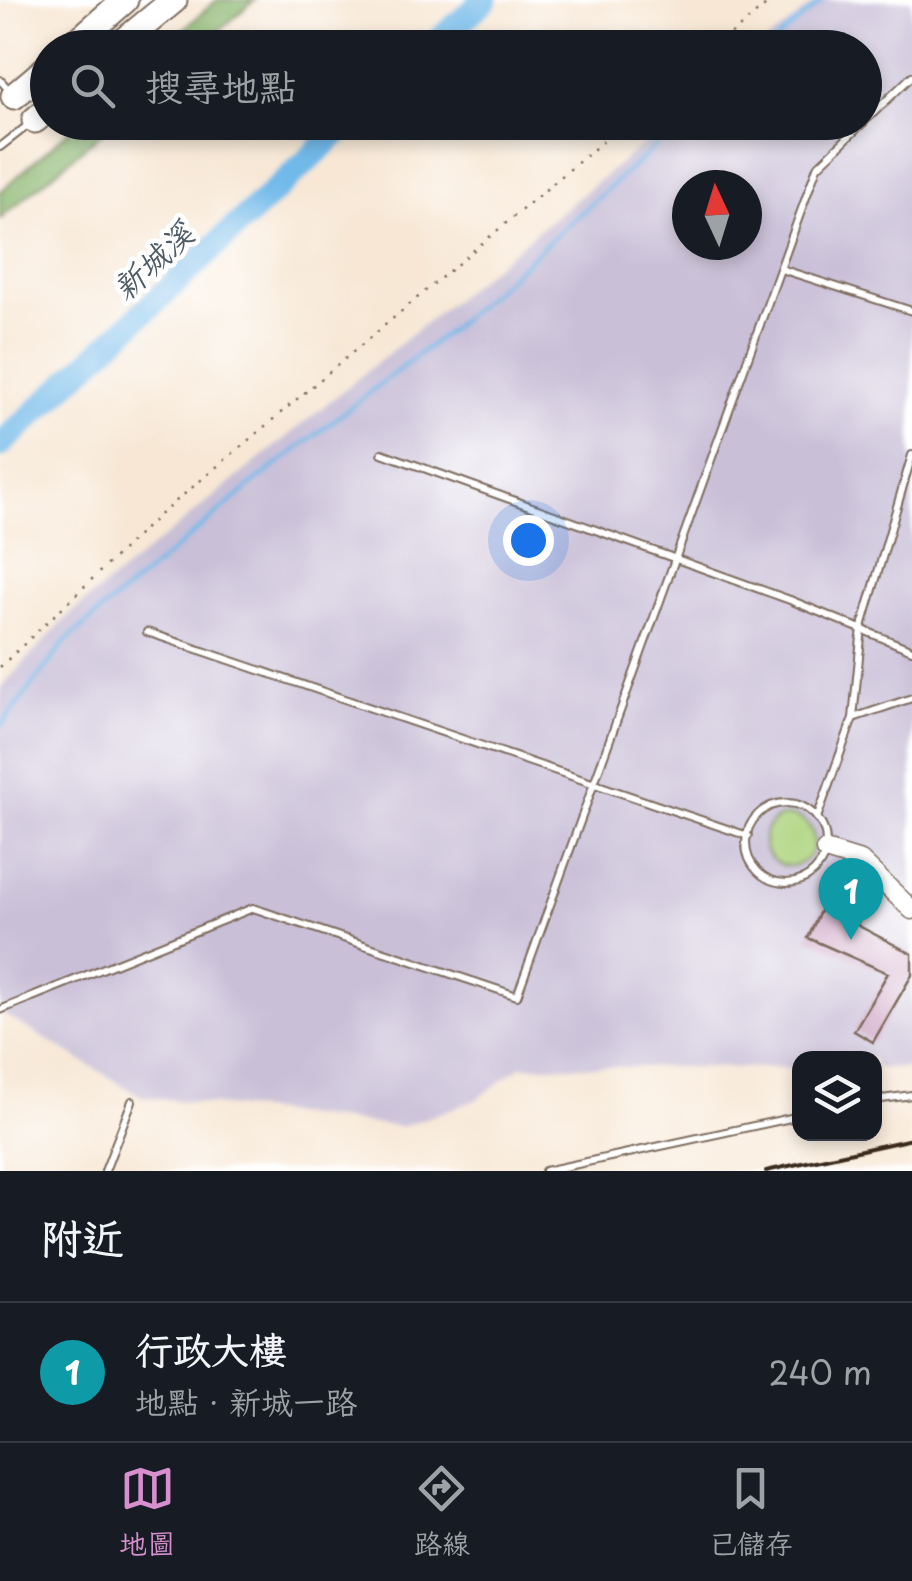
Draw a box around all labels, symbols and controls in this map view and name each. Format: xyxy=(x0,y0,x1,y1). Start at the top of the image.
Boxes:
search box xyxy=(30,30,882,140)
text: 搜尋地點 xyxy=(145,57,297,114)
icon: search xyxy=(65,58,120,113)
north arrow xyxy=(672,170,762,260)
water label: 新城溪 xyxy=(101,208,205,310)
your location xyxy=(503,515,554,566)
pin: 1 xyxy=(818,858,884,940)
map controls xyxy=(792,1051,882,1141)
button: layers xyxy=(792,1051,882,1141)
text: 附近 xyxy=(40,1205,124,1268)
text: 行政大樓 xyxy=(135,1320,287,1377)
text: 1 xyxy=(65,1348,80,1396)
text: 240 m xyxy=(769,1348,872,1396)
text: 地點 · 新城一路 xyxy=(135,1377,357,1425)
tab: 地圖 xyxy=(119,1461,175,1564)
tab: 路線 xyxy=(414,1461,470,1564)
tab: 已儲存 xyxy=(709,1461,793,1564)

